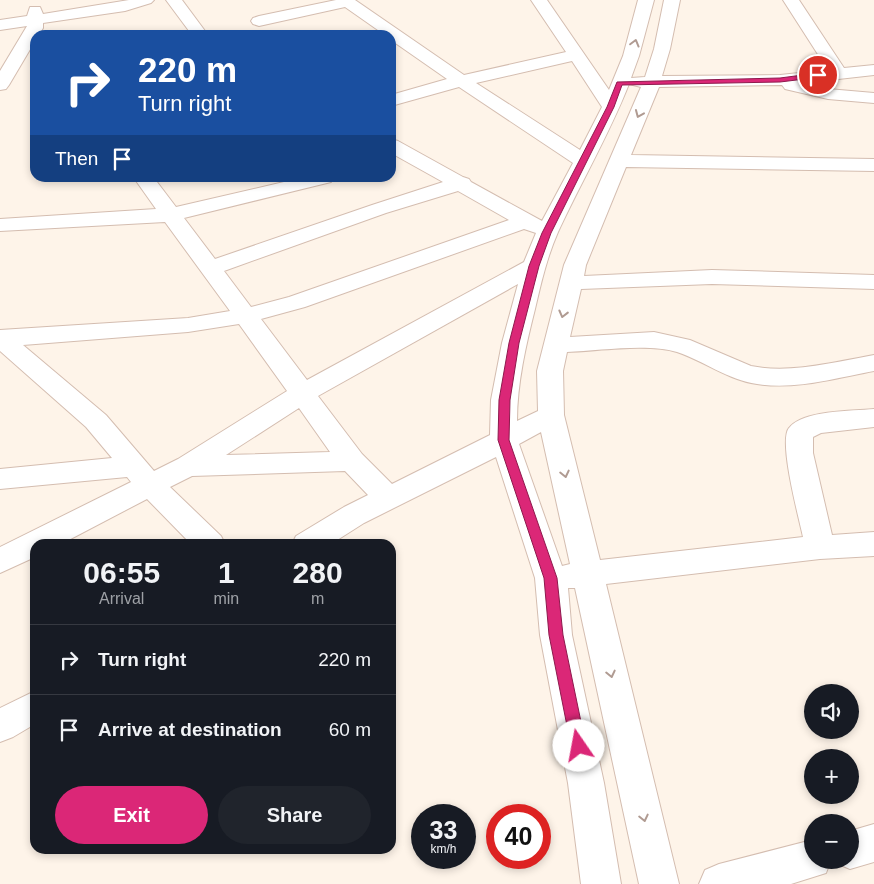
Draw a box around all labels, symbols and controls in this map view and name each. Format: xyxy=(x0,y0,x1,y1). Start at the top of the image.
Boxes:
one-way arrow xyxy=(629,39,639,47)
icon: right xyxy=(55,50,120,115)
text: 220 m xyxy=(138,50,237,89)
pin xyxy=(797,54,839,96)
icon: arrive xyxy=(804,61,832,89)
text: Turn right xyxy=(138,91,231,116)
one-way arrow xyxy=(634,109,645,118)
icon: arrive xyxy=(108,145,136,173)
text: Then xyxy=(55,148,98,169)
one-way arrow xyxy=(558,310,569,319)
one-way arrow xyxy=(559,469,569,478)
text: 06:55 xyxy=(83,556,160,589)
text: 1 xyxy=(218,556,235,589)
text: 280 xyxy=(293,556,343,589)
text: Arrival xyxy=(99,590,144,607)
text: min xyxy=(213,590,239,607)
text: m xyxy=(311,590,324,607)
icon: right xyxy=(55,646,83,674)
text: Turn right xyxy=(98,649,186,670)
text: 220 m xyxy=(318,649,371,670)
one-way arrow xyxy=(605,670,616,679)
map controls xyxy=(804,684,859,869)
button: sound xyxy=(804,684,859,739)
icon: arrive xyxy=(55,716,83,744)
text: Arrive at destination xyxy=(98,719,282,740)
text: 60 m xyxy=(329,719,371,740)
position arrow xyxy=(552,719,604,771)
button: + xyxy=(804,749,859,804)
button: Exit xyxy=(55,786,208,844)
button: Share xyxy=(218,786,371,844)
speed limit sign: 40 xyxy=(486,804,551,869)
one-way arrow xyxy=(638,814,649,823)
button: − xyxy=(804,814,859,869)
text: 33 xyxy=(430,816,457,844)
text: km/h xyxy=(430,842,457,856)

